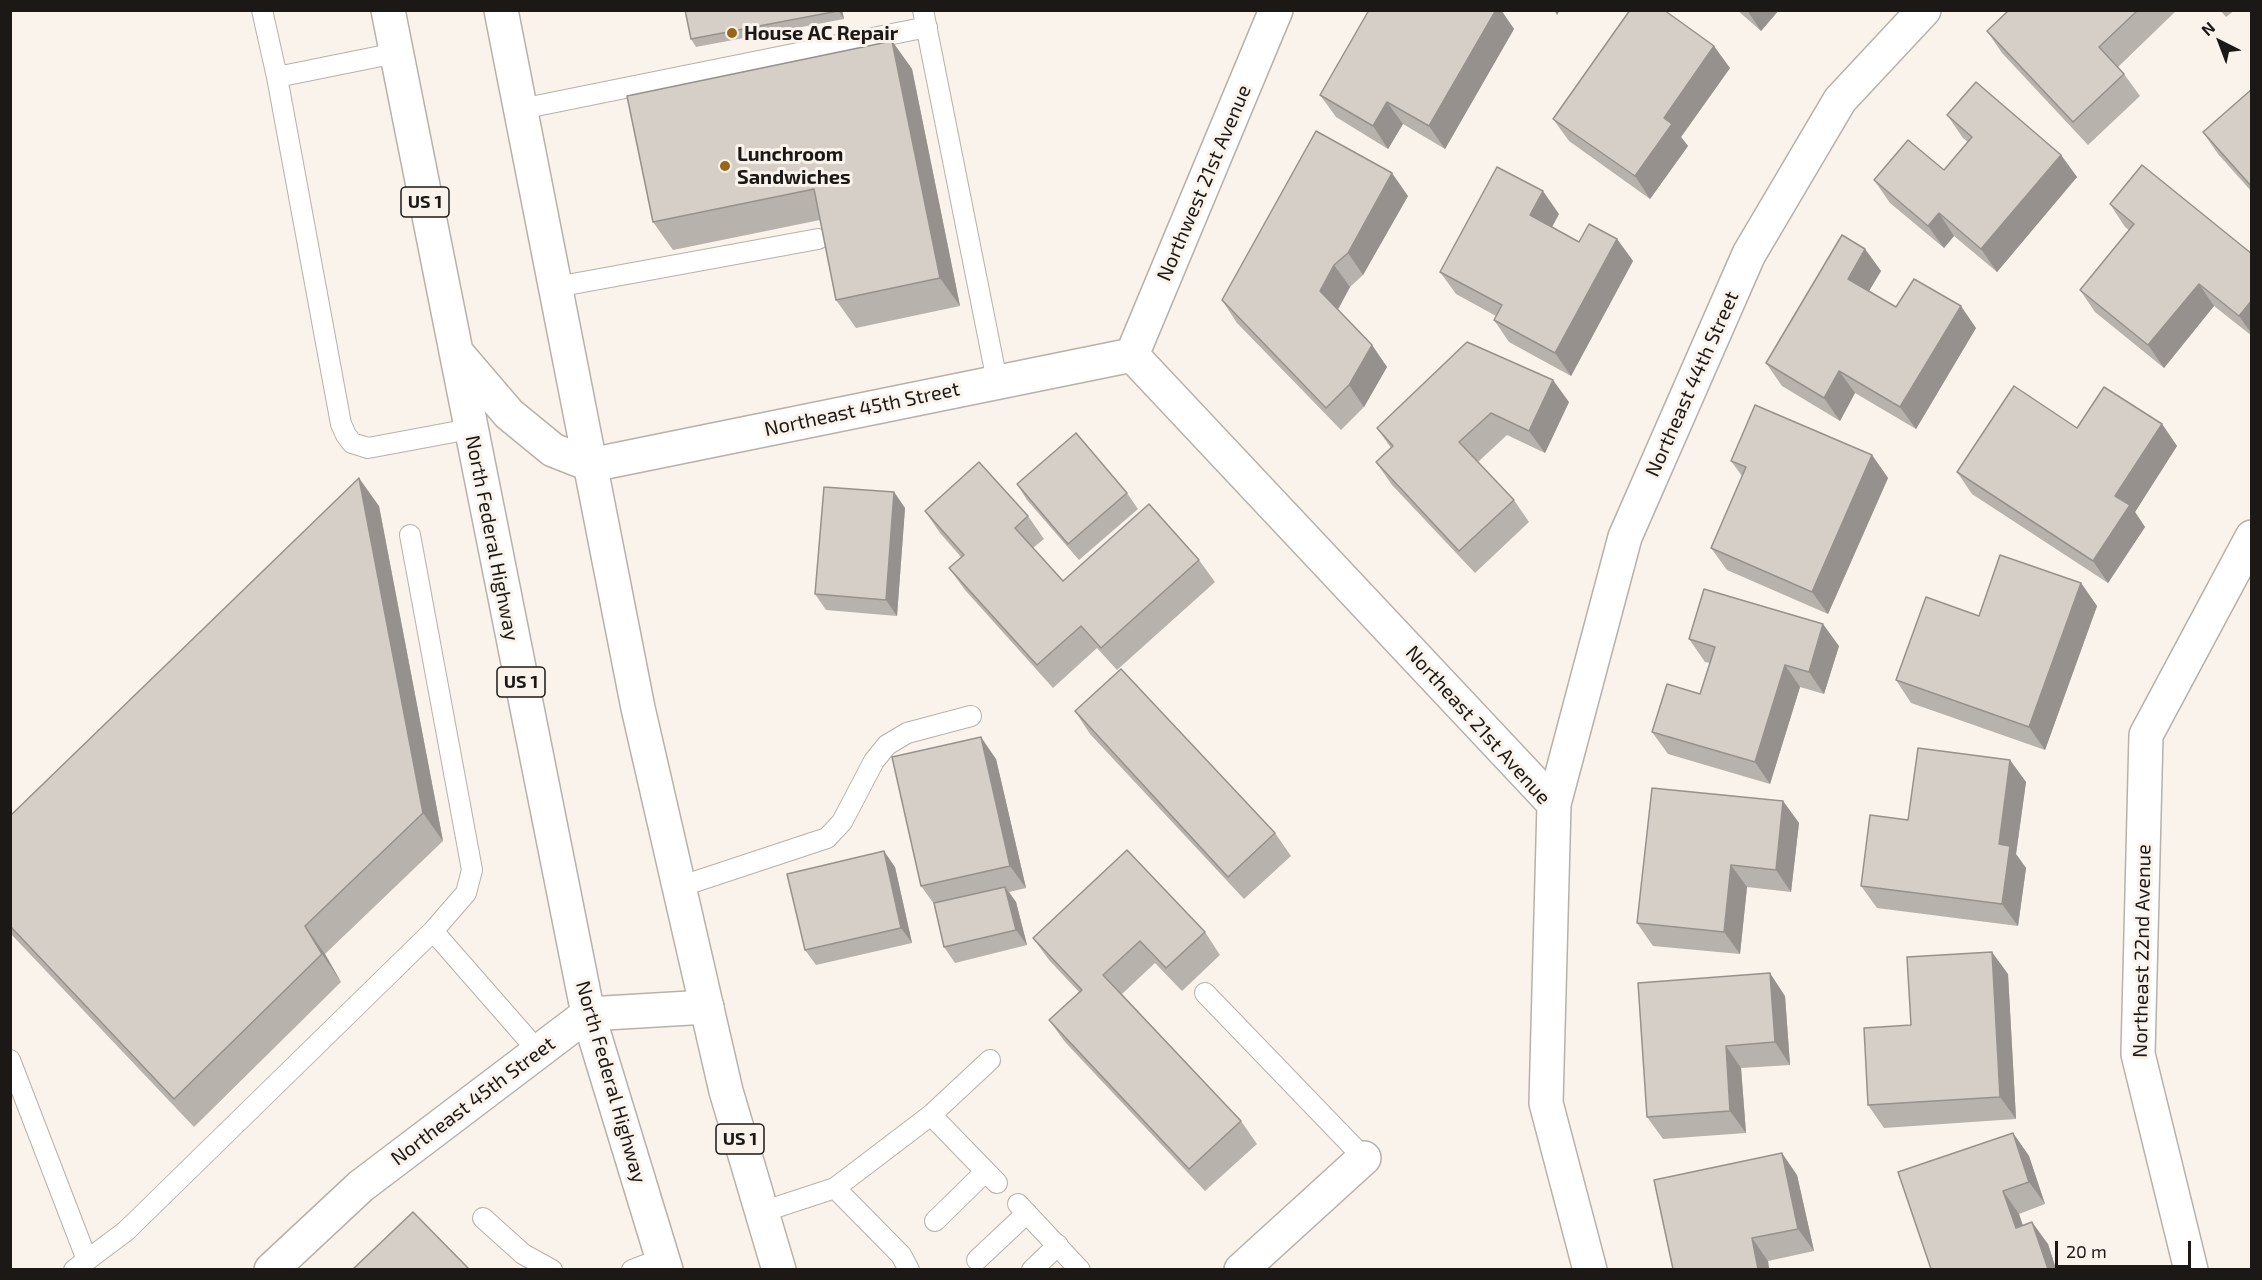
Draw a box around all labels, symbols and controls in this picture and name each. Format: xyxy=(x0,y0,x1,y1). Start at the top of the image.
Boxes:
north arrow xyxy=(2190,12,2250,72)
text: N xyxy=(2197,17,2218,39)
place label: House AC Repair xyxy=(744,21,898,45)
marker: House AC Repair xyxy=(725,26,739,40)
street label: Northwest 21st Avenue xyxy=(1152,81,1256,285)
place label: Lunchroom Sandwiches xyxy=(737,142,851,189)
marker: Lunchroom Sandwiches xyxy=(718,159,732,173)
road number: US 1 xyxy=(401,187,449,217)
street label: Northeast 44th Street xyxy=(1640,288,1744,480)
street label: Northeast 45th Street xyxy=(762,377,962,441)
street label: North Federal Highway xyxy=(460,433,524,643)
street label: Northeast 21st Avenue xyxy=(1400,641,1556,809)
road number: US 1 xyxy=(497,667,545,697)
street label: Northeast 22nd Avenue xyxy=(2128,844,2156,1058)
street label: North Federal Highway xyxy=(571,978,651,1186)
street label: Northeast 45th Street xyxy=(386,1032,560,1170)
road number: US 1 xyxy=(716,1124,764,1154)
scale bar xyxy=(2058,1229,2194,1267)
text: 20 m xyxy=(2066,1240,2107,1262)

